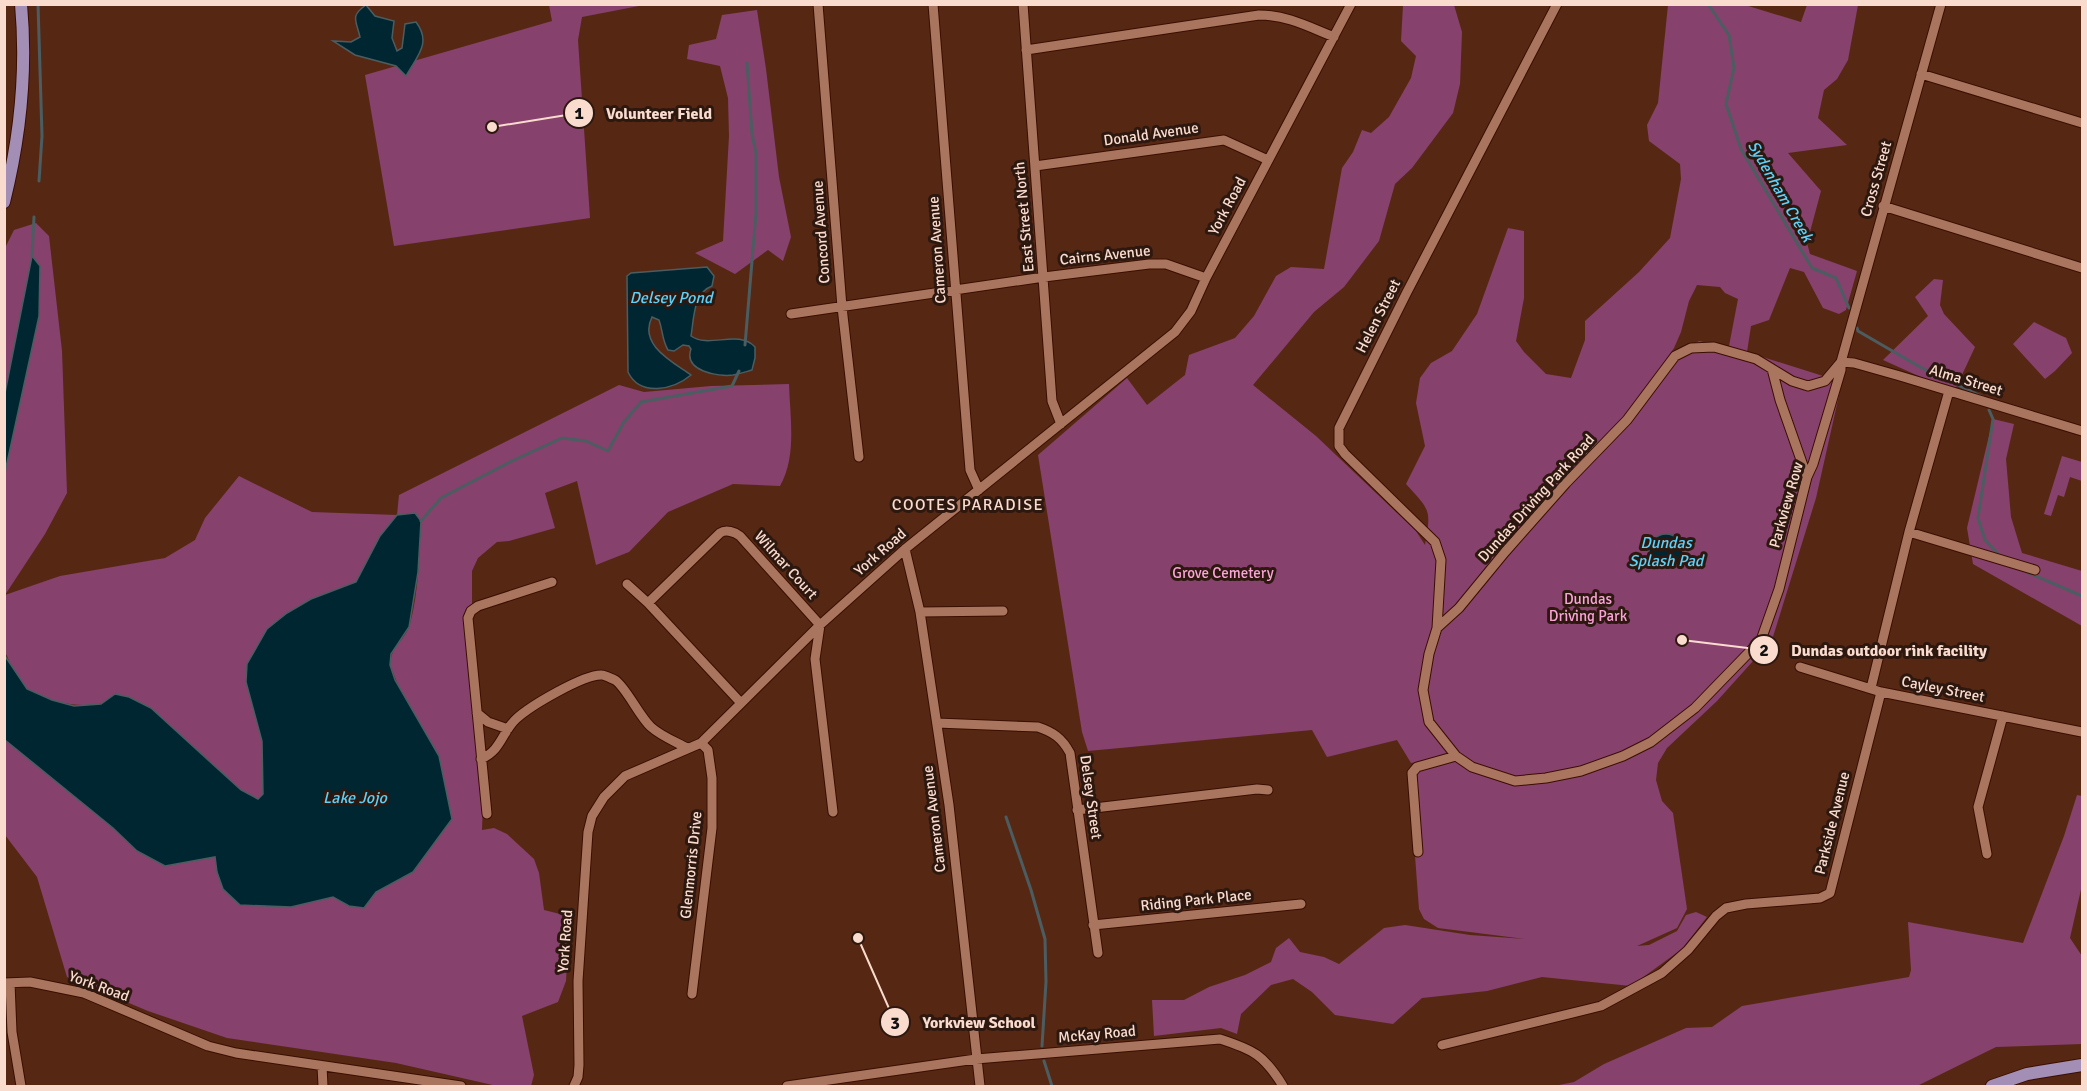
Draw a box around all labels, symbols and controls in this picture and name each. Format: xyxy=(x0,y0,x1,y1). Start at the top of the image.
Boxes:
callout: Volunteer Field xyxy=(564,96,724,130)
text: 1 xyxy=(574,102,584,124)
text: Volunteer Field xyxy=(606,104,712,124)
street label: Donald Avenue xyxy=(1102,118,1200,150)
water label: Sydenham Creek xyxy=(1743,137,1818,247)
street label: Cross Street xyxy=(1857,139,1895,219)
street label: East Street North xyxy=(1010,161,1038,273)
street label: York Road xyxy=(1204,174,1250,238)
street label: Concord Avenue xyxy=(808,180,834,284)
street label: Cameron Avenue xyxy=(924,196,950,304)
street label: Cairns Avenue xyxy=(1059,241,1151,269)
street label: Helen Street xyxy=(1352,276,1404,356)
water label: Delsey Pond xyxy=(629,288,715,308)
street label: Alma Street xyxy=(1927,360,2005,400)
street label: Dundas Driving Park Road xyxy=(1474,431,1598,565)
street label: Parkview Row xyxy=(1765,460,1807,550)
district label: COOTES PARADISE xyxy=(892,495,1044,515)
street label: York Road xyxy=(850,525,910,579)
street label: Wilmar Court xyxy=(751,527,821,603)
water label: Dundas Splash Pad xyxy=(1629,533,1706,571)
park label: Grove Cemetery xyxy=(1172,564,1274,582)
park label: Dundas Driving Park xyxy=(1549,590,1628,625)
callout: Dundas outdoor rink facility xyxy=(1749,633,1999,667)
text: 2 xyxy=(1759,639,1769,661)
text: Dundas outdoor rink facility xyxy=(1791,641,1987,661)
street label: Cayley Street xyxy=(1900,672,1986,706)
street label: Delsey Street xyxy=(1076,754,1106,840)
street label: Cameron Avenue xyxy=(919,765,949,873)
street label: Parkside Avenue xyxy=(1811,770,1853,876)
water label: Lake Jojo xyxy=(323,788,388,808)
street label: Glenmorris Drive xyxy=(676,810,706,920)
street label: Riding Park Place xyxy=(1140,885,1252,915)
street label: York Road xyxy=(554,909,576,973)
street label: York Road xyxy=(66,967,132,1005)
callout: Yorkview School xyxy=(880,1005,1047,1039)
text: 3 xyxy=(890,1012,900,1034)
text: Yorkview School xyxy=(921,1013,1036,1033)
street label: McKay Road xyxy=(1057,1022,1137,1046)

